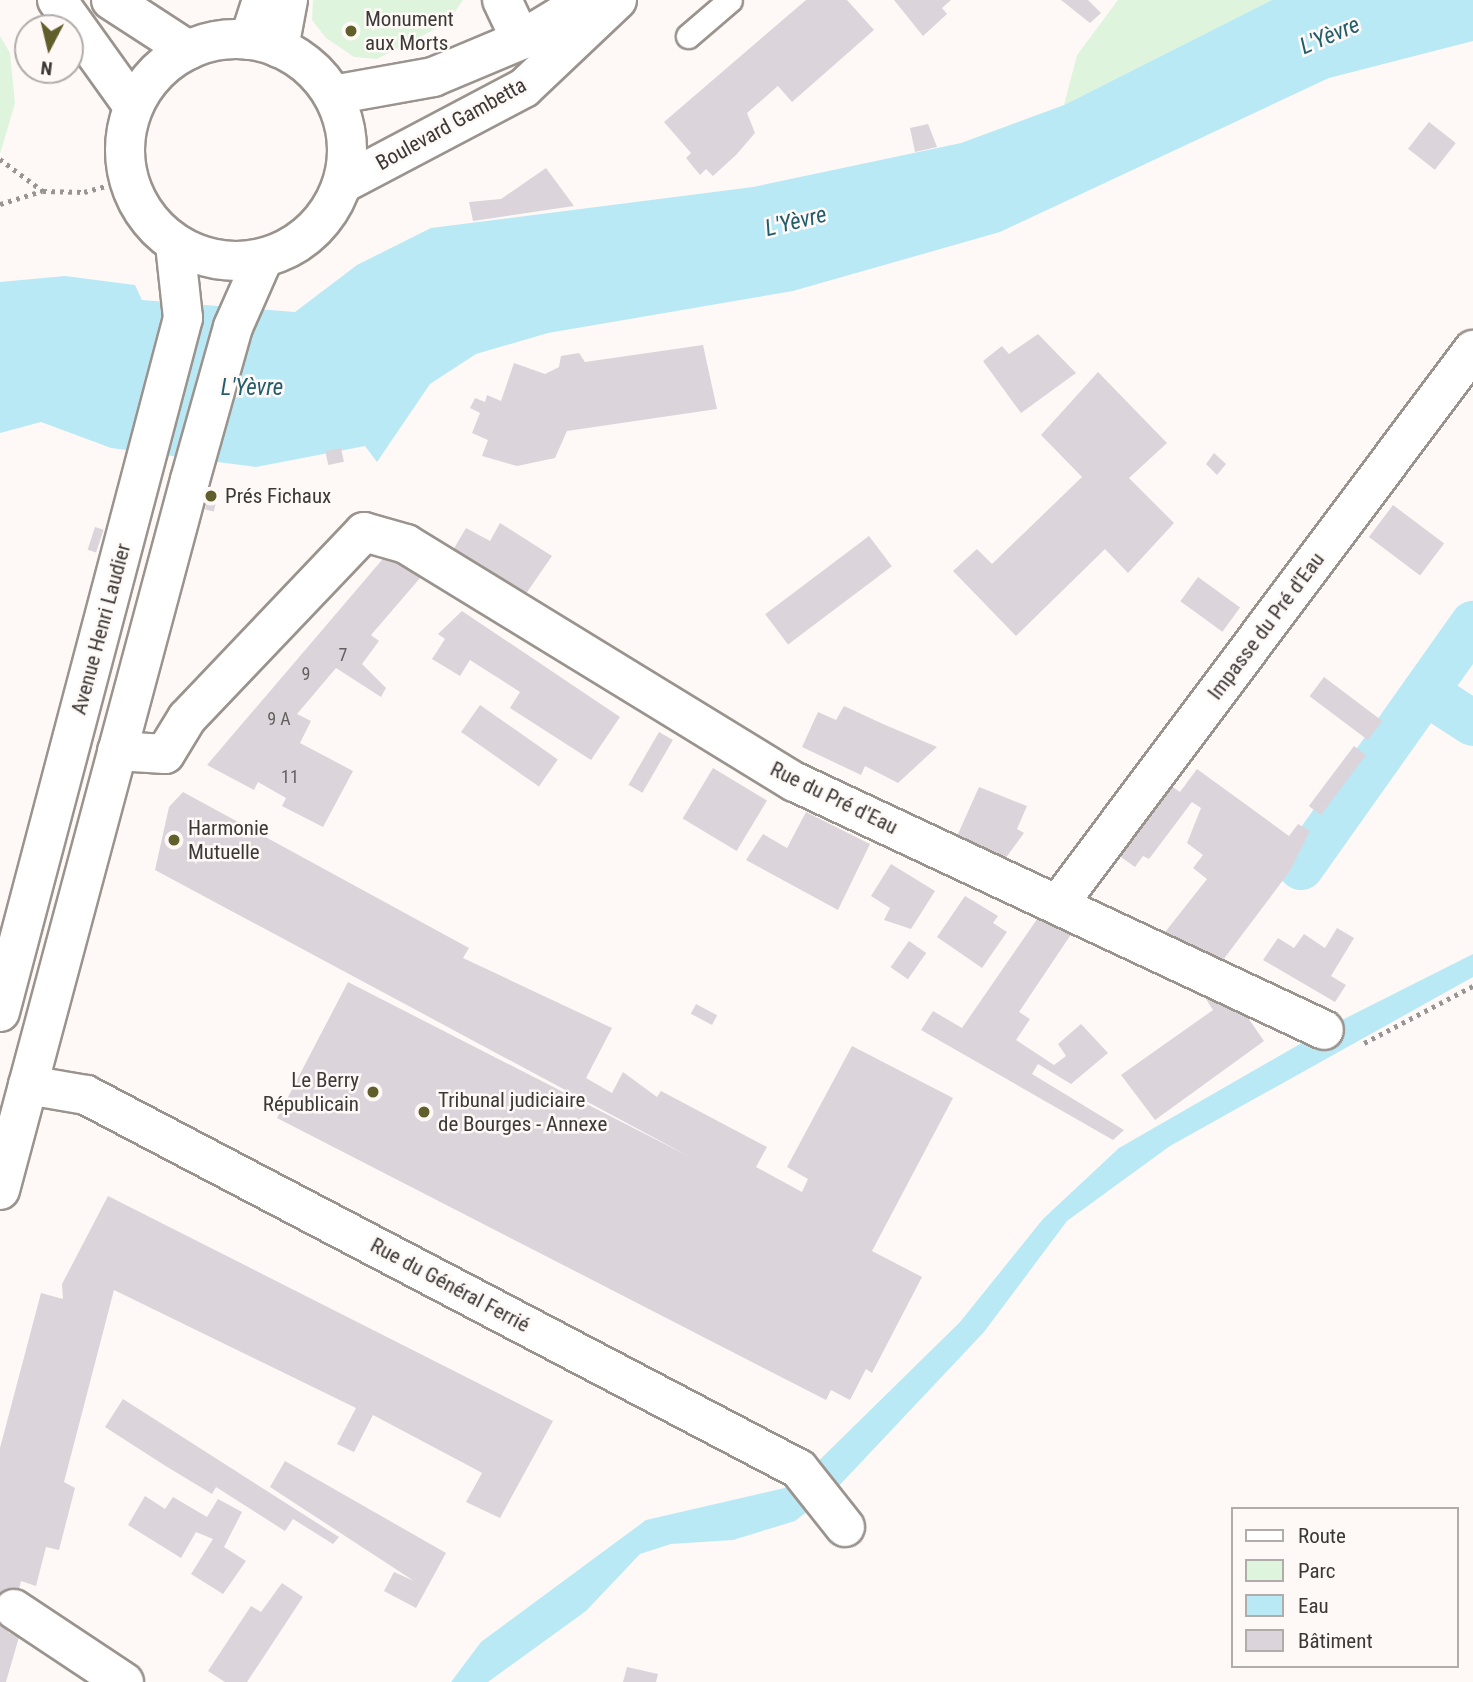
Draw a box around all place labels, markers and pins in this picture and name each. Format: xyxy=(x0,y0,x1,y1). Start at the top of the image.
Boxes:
place label: Monument aux Morts xyxy=(365,6,454,56)
marker: Monument aux Morts xyxy=(343,23,359,39)
place label: Prés Fichaux xyxy=(225,483,331,509)
marker: Prés Fichaux xyxy=(203,488,219,504)
place label: Harmonie Mutuelle xyxy=(188,815,269,865)
marker: Harmonie Mutuelle xyxy=(166,832,182,848)
place label: Le Berry Républicain xyxy=(263,1067,359,1117)
marker: Le Berry Républicain xyxy=(365,1084,381,1100)
place label: Tribunal judiciaire de Bourges - Annexe xyxy=(438,1087,607,1137)
marker: Tribunal judiciaire de Bourges - Annexe xyxy=(416,1104,432,1120)

